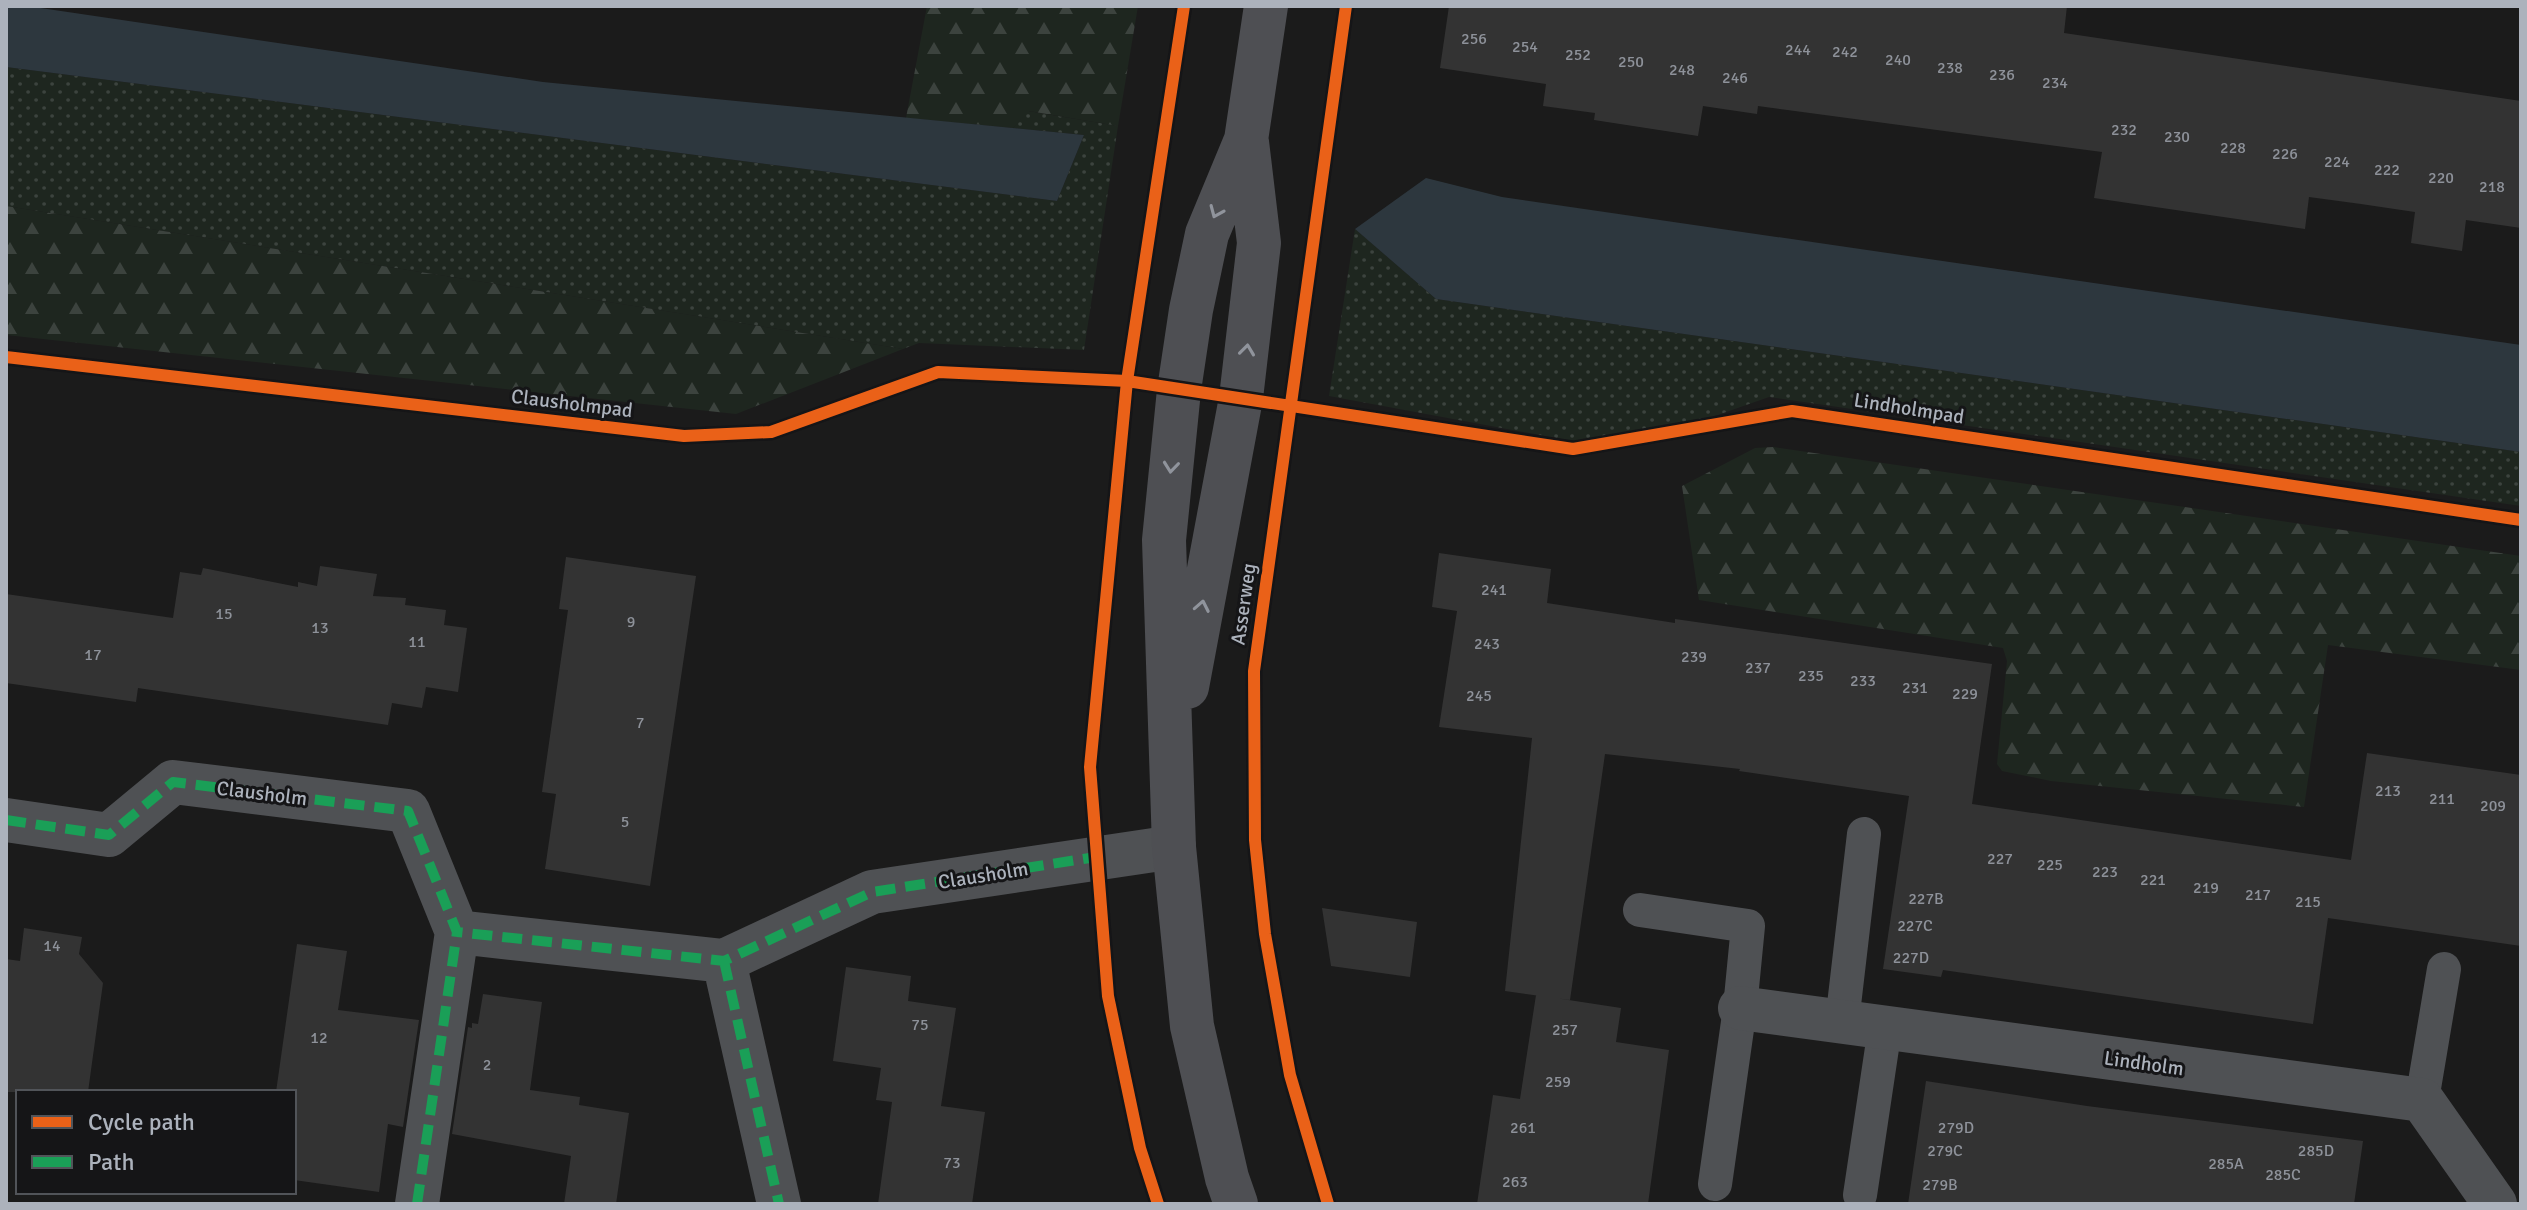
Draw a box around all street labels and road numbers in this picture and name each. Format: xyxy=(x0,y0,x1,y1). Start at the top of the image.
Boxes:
street label: Clausholmpad xyxy=(510,384,634,423)
street label: Lindholmpad xyxy=(1852,387,1966,430)
street label: Asserweg xyxy=(1225,562,1262,647)
street label: Clausholm xyxy=(215,776,309,811)
street label: Clausholm xyxy=(936,856,1030,895)
street label: Lindholm xyxy=(2103,1046,2185,1081)

